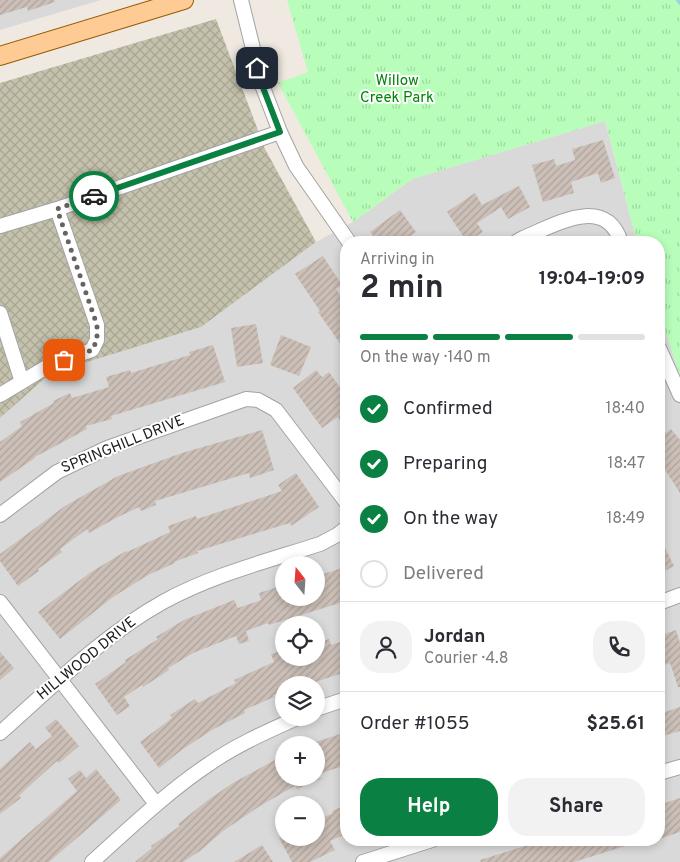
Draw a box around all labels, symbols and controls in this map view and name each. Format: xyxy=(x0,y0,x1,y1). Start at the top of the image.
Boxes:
pin xyxy=(236,47,278,89)
icon: home xyxy=(243,54,271,82)
park label: Willow Creek Park xyxy=(360,72,434,108)
courier xyxy=(69,171,119,221)
icon: car xyxy=(80,182,108,210)
text: Arriving in xyxy=(360,250,435,270)
text: 19:04–19:09 xyxy=(539,267,645,291)
text: 2 min xyxy=(360,269,444,309)
pin xyxy=(43,339,85,381)
icon: bag xyxy=(50,346,78,374)
text: On the way · 140 m xyxy=(360,348,491,368)
icon: check xyxy=(360,395,388,423)
text: Confirmed xyxy=(403,397,493,421)
text: 18:40 xyxy=(605,399,645,419)
street label: SPRINGHILL DRIVE xyxy=(59,412,187,478)
icon: check xyxy=(360,450,388,478)
text: Preparing xyxy=(403,452,487,476)
text: 18:47 xyxy=(608,454,645,474)
icon: check xyxy=(360,505,388,533)
text: On the way xyxy=(403,507,498,531)
text: 18:49 xyxy=(606,509,645,529)
north arrow xyxy=(275,556,325,606)
map controls xyxy=(275,556,325,846)
text: Delivered xyxy=(403,562,484,586)
street label: HILLWOOD DRIVE xyxy=(34,613,140,705)
button: locate xyxy=(275,616,325,666)
button: person xyxy=(360,621,412,673)
button: phone xyxy=(593,621,645,673)
text: Jordan xyxy=(424,625,486,649)
text: Courier · 4.8 xyxy=(424,649,508,669)
button: layers xyxy=(275,676,325,726)
text: Order #1055 xyxy=(360,712,470,736)
text: $25.61 xyxy=(586,712,645,736)
button: + xyxy=(275,736,325,786)
button: Help xyxy=(360,778,498,836)
button: Share xyxy=(508,778,645,836)
button: − xyxy=(275,796,325,846)

